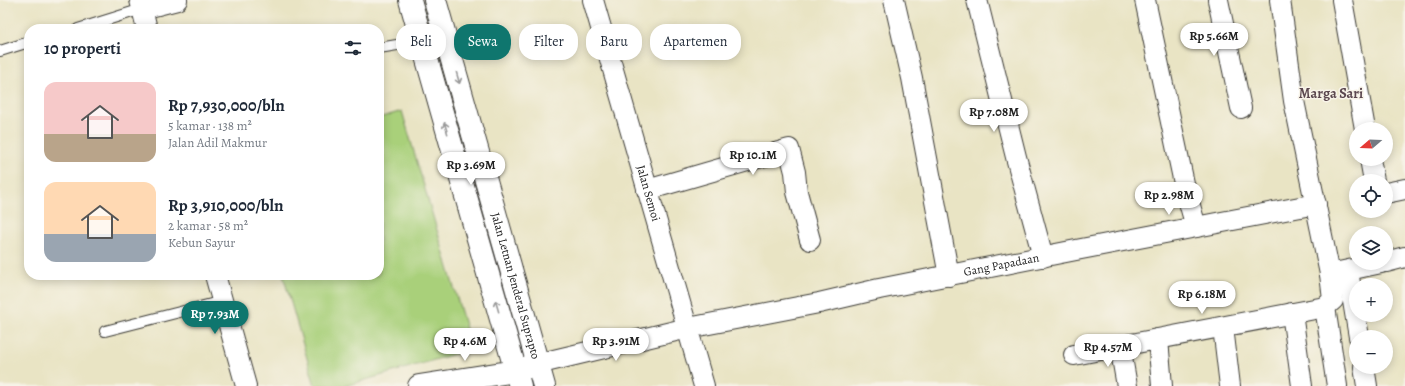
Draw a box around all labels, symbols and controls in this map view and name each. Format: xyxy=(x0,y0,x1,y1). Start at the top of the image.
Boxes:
pin: Rp 5.66M xyxy=(1173,23,1255,57)
chip: Beli xyxy=(396,24,446,60)
chip: Sewa xyxy=(454,24,511,60)
chip: Filter xyxy=(519,24,578,60)
chip: Baru xyxy=(586,24,642,60)
chip: Apartemen xyxy=(650,24,741,60)
text: Rp 5.66M xyxy=(1189,27,1239,44)
text: 10 properti xyxy=(44,37,121,60)
icon: filters xyxy=(342,37,364,59)
one-way arrow xyxy=(455,71,462,84)
district label: Marga Sari xyxy=(1299,84,1363,103)
text: Rp 7,930,000/bln xyxy=(168,94,285,117)
icon: home xyxy=(76,98,124,146)
pin: Rp 7.08M xyxy=(953,99,1035,133)
text: Rp 7.08M xyxy=(969,103,1019,120)
text: 5 kamar · 138 m² xyxy=(168,117,252,134)
one-way arrow xyxy=(442,121,449,134)
north arrow xyxy=(1349,122,1393,166)
map controls xyxy=(1349,122,1393,374)
text: Jalan Adil Makmur xyxy=(168,134,267,151)
pin: Rp 10.1M xyxy=(712,142,794,176)
text: Rp 10.1M xyxy=(729,146,777,163)
pin: Rp 3.69M xyxy=(430,152,512,186)
text: Rp 3.69M xyxy=(446,156,496,173)
street label: Jalan Semoi xyxy=(633,163,664,223)
button: locate xyxy=(1349,174,1393,218)
pin: Rp 2.98M xyxy=(1128,182,1210,216)
text: Rp 2.98M xyxy=(1144,186,1194,203)
text: Rp 3,910,000/bln xyxy=(168,194,284,217)
icon: home xyxy=(76,198,124,246)
street label: Jalan Letnan Jenderal Suprapto xyxy=(487,211,544,361)
text: 2 kamar · 58 m² xyxy=(168,217,248,234)
button: layers xyxy=(1349,226,1393,270)
text: Kebun Sayur xyxy=(168,234,235,251)
street label: Gang Papadaan xyxy=(962,249,1041,280)
button: + xyxy=(1349,278,1393,322)
pin: Rp 6.18M xyxy=(1161,281,1243,315)
text: Rp 6.18M xyxy=(1178,285,1226,302)
one-way arrow xyxy=(493,300,500,313)
pin: Rp 7.93M xyxy=(174,301,256,335)
text: Rp 7.93M xyxy=(191,305,239,322)
pin: Rp 4.6M xyxy=(428,328,502,362)
pin: Rp 3.91M xyxy=(575,328,657,362)
button: − xyxy=(1349,330,1393,374)
text: Rp 4.6M xyxy=(443,332,487,349)
text: Rp 3.91M xyxy=(592,332,640,349)
pin: Rp 4.57M xyxy=(1067,334,1149,368)
text: Rp 4.57M xyxy=(1083,338,1133,355)

